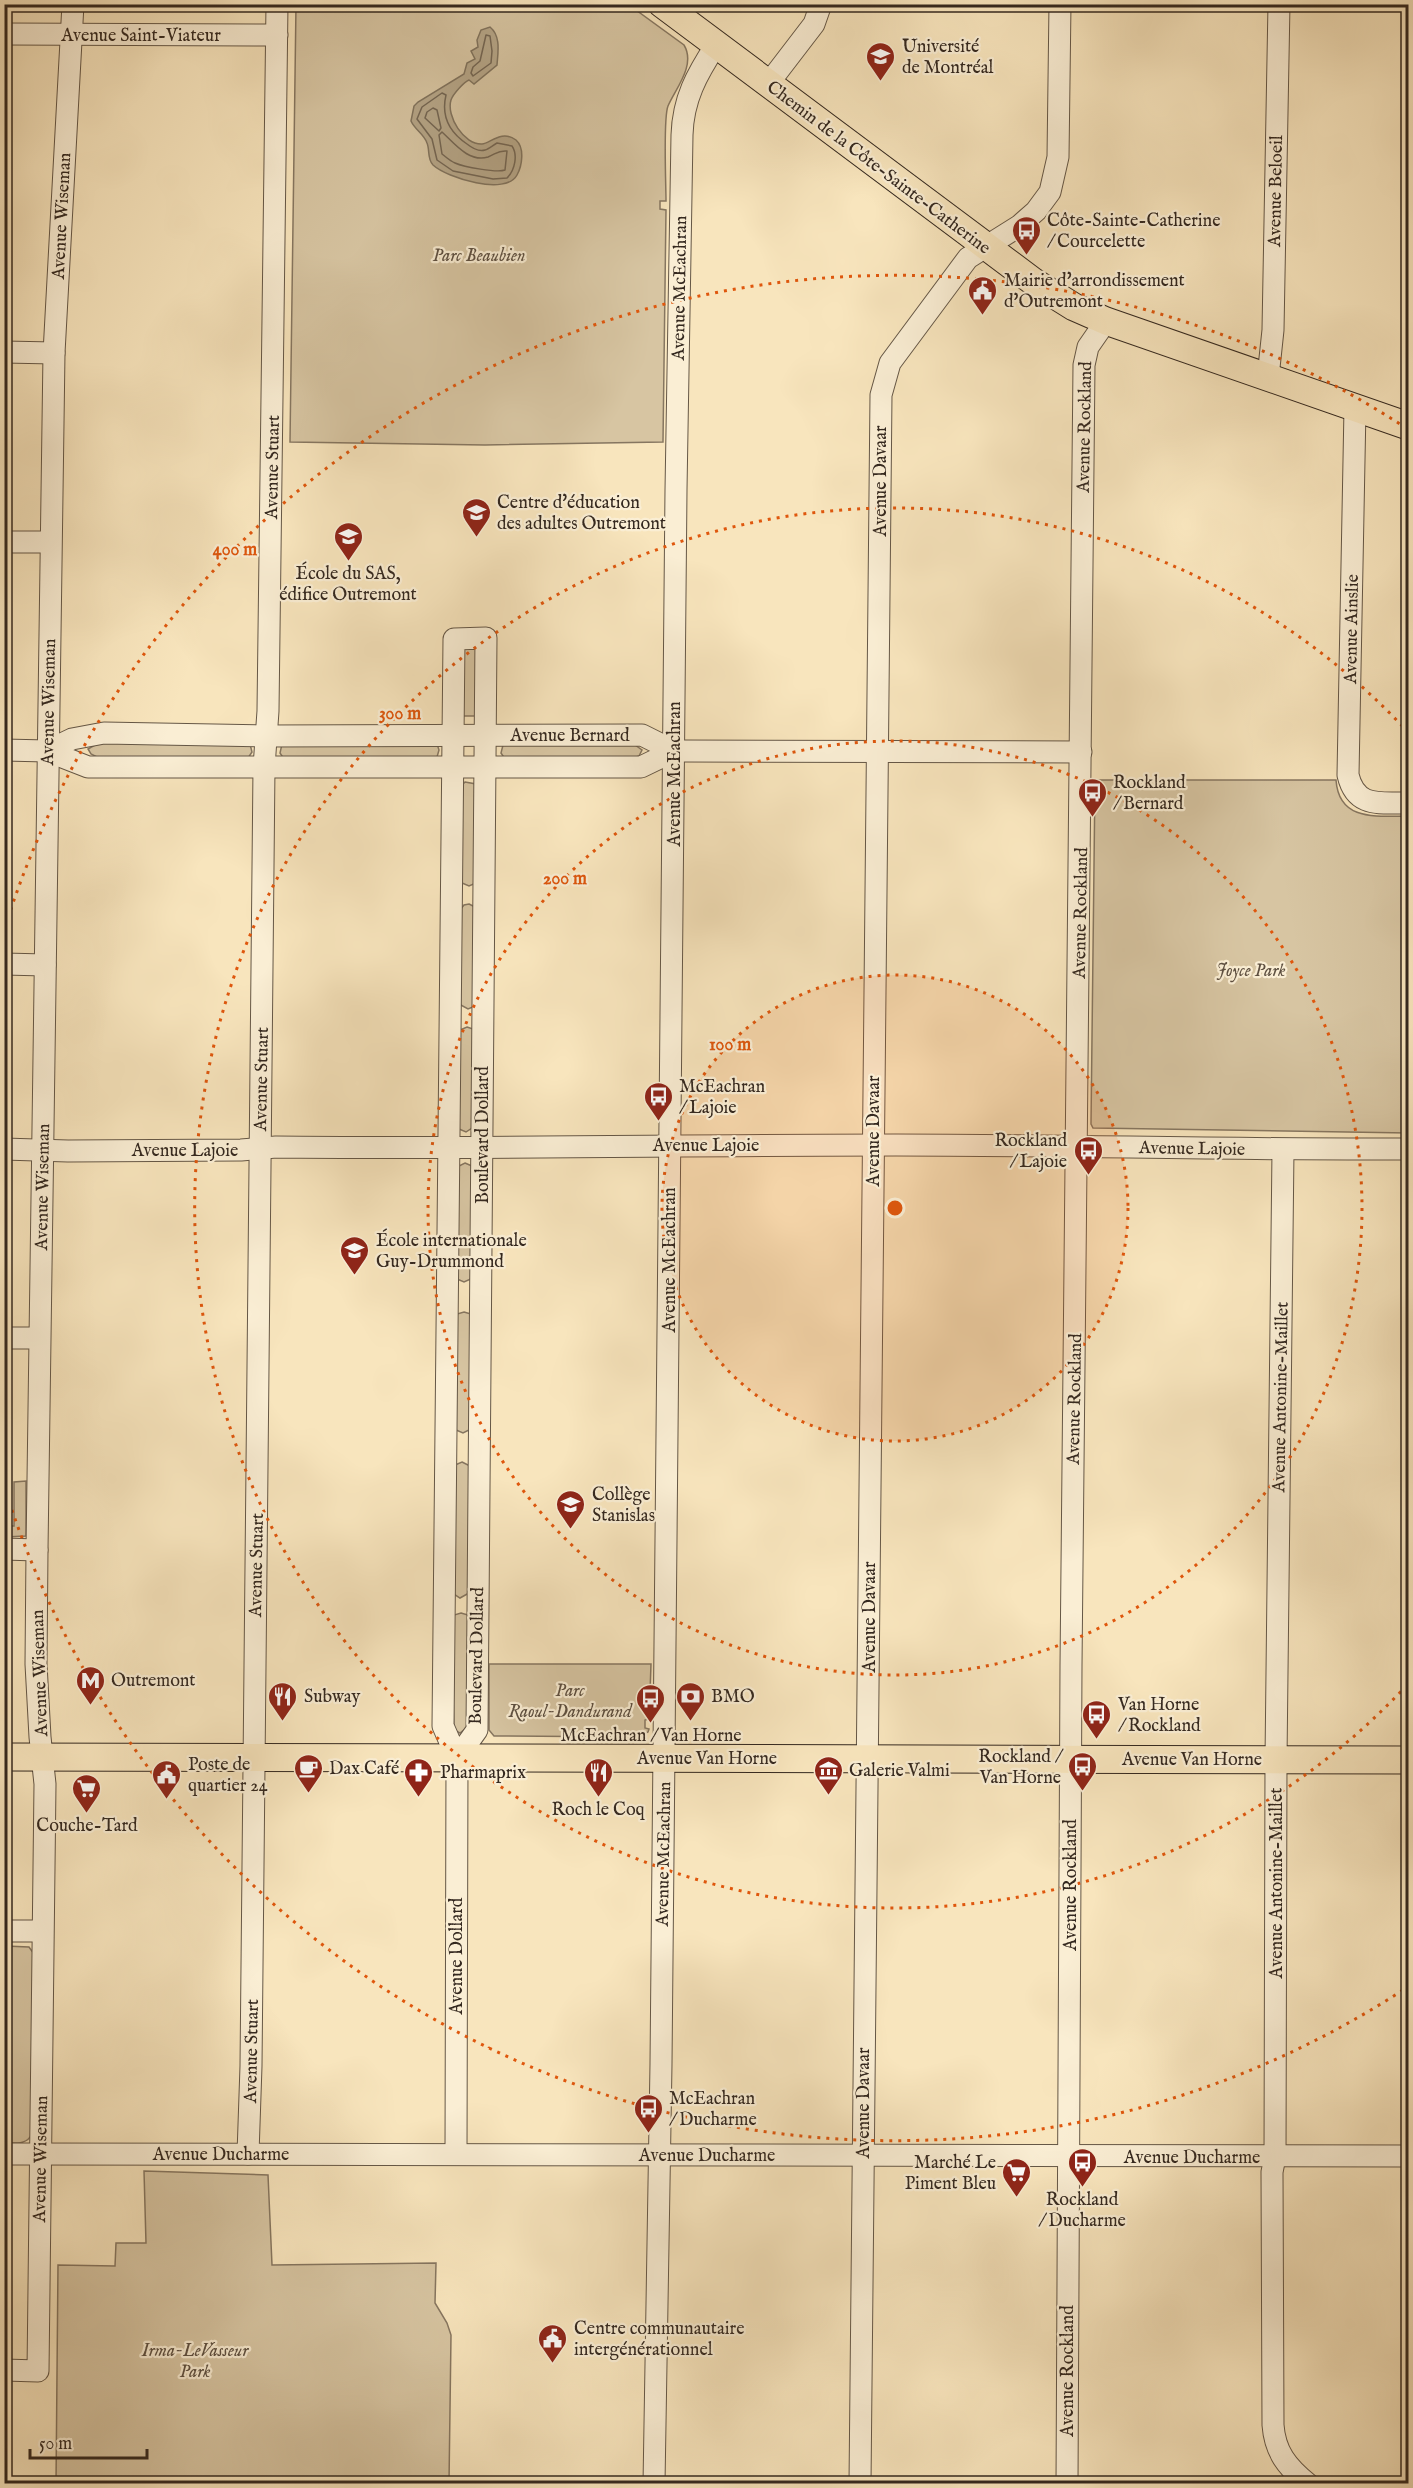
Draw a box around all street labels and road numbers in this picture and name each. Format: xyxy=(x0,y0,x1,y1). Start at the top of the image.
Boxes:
street label: Avenue Saint-Viateur xyxy=(60,25,221,48)
street label: Chemin de la Côte-Sainte-Catherine xyxy=(761,76,995,260)
street label: Avenue Beloeil xyxy=(1264,135,1289,248)
street label: Avenue Wiseman xyxy=(48,152,77,281)
street label: Avenue McEachran xyxy=(668,215,693,362)
street label: Avenue Rockland xyxy=(1073,361,1098,494)
street label: Avenue Stuart xyxy=(261,415,286,520)
street label: Avenue Davaar xyxy=(870,425,893,538)
street label: Avenue Ainslie xyxy=(1340,574,1365,685)
street label: Avenue Wiseman xyxy=(37,638,62,767)
street label: Avenue McEachran xyxy=(664,701,687,848)
street label: Avenue Bernard xyxy=(509,725,630,748)
street label: Avenue Rockland xyxy=(1069,847,1094,980)
street label: Avenue Stuart xyxy=(250,1027,275,1132)
street label: Boulevard Dollard xyxy=(472,1066,495,1204)
street label: Avenue Davaar xyxy=(863,1075,886,1188)
street label: Avenue Wiseman xyxy=(31,1123,56,1252)
street label: Avenue Lajoie xyxy=(652,1135,759,1158)
street label: Avenue Lajoie xyxy=(1138,1137,1245,1162)
street label: Avenue Lajoie xyxy=(131,1140,238,1163)
street label: Avenue McEachran xyxy=(659,1187,682,1334)
street label: Avenue Antonine-Maillet xyxy=(1268,1301,1295,1494)
street label: Avenue Rockland xyxy=(1063,1333,1088,1466)
street label: Avenue Stuart xyxy=(245,1513,270,1618)
street label: Avenue Davaar xyxy=(859,1561,882,1674)
street label: Boulevard Dollard xyxy=(465,1587,490,1725)
street label: Avenue Wiseman xyxy=(27,1609,54,1738)
street label: Avenue Van Horne xyxy=(636,1748,777,1771)
street label: Avenue Van Horne xyxy=(1121,1749,1262,1772)
street label: Avenue McEachran xyxy=(652,1781,677,1928)
street label: Avenue Antonine-Maillet xyxy=(1266,1788,1289,1979)
street label: Avenue Rockland xyxy=(1060,1819,1083,1952)
street label: Avenue Dollard xyxy=(446,1897,469,2015)
street label: Avenue Stuart xyxy=(240,1999,265,2104)
street label: Avenue Davaar xyxy=(853,2047,876,2160)
street label: Avenue Wiseman xyxy=(29,2095,54,2224)
street label: Avenue Ducharme xyxy=(152,2144,289,2167)
street label: Avenue Ducharme xyxy=(638,2145,775,2168)
street label: Avenue Ducharme xyxy=(1123,2147,1260,2170)
street label: Avenue Rockland xyxy=(1057,2305,1080,2438)

